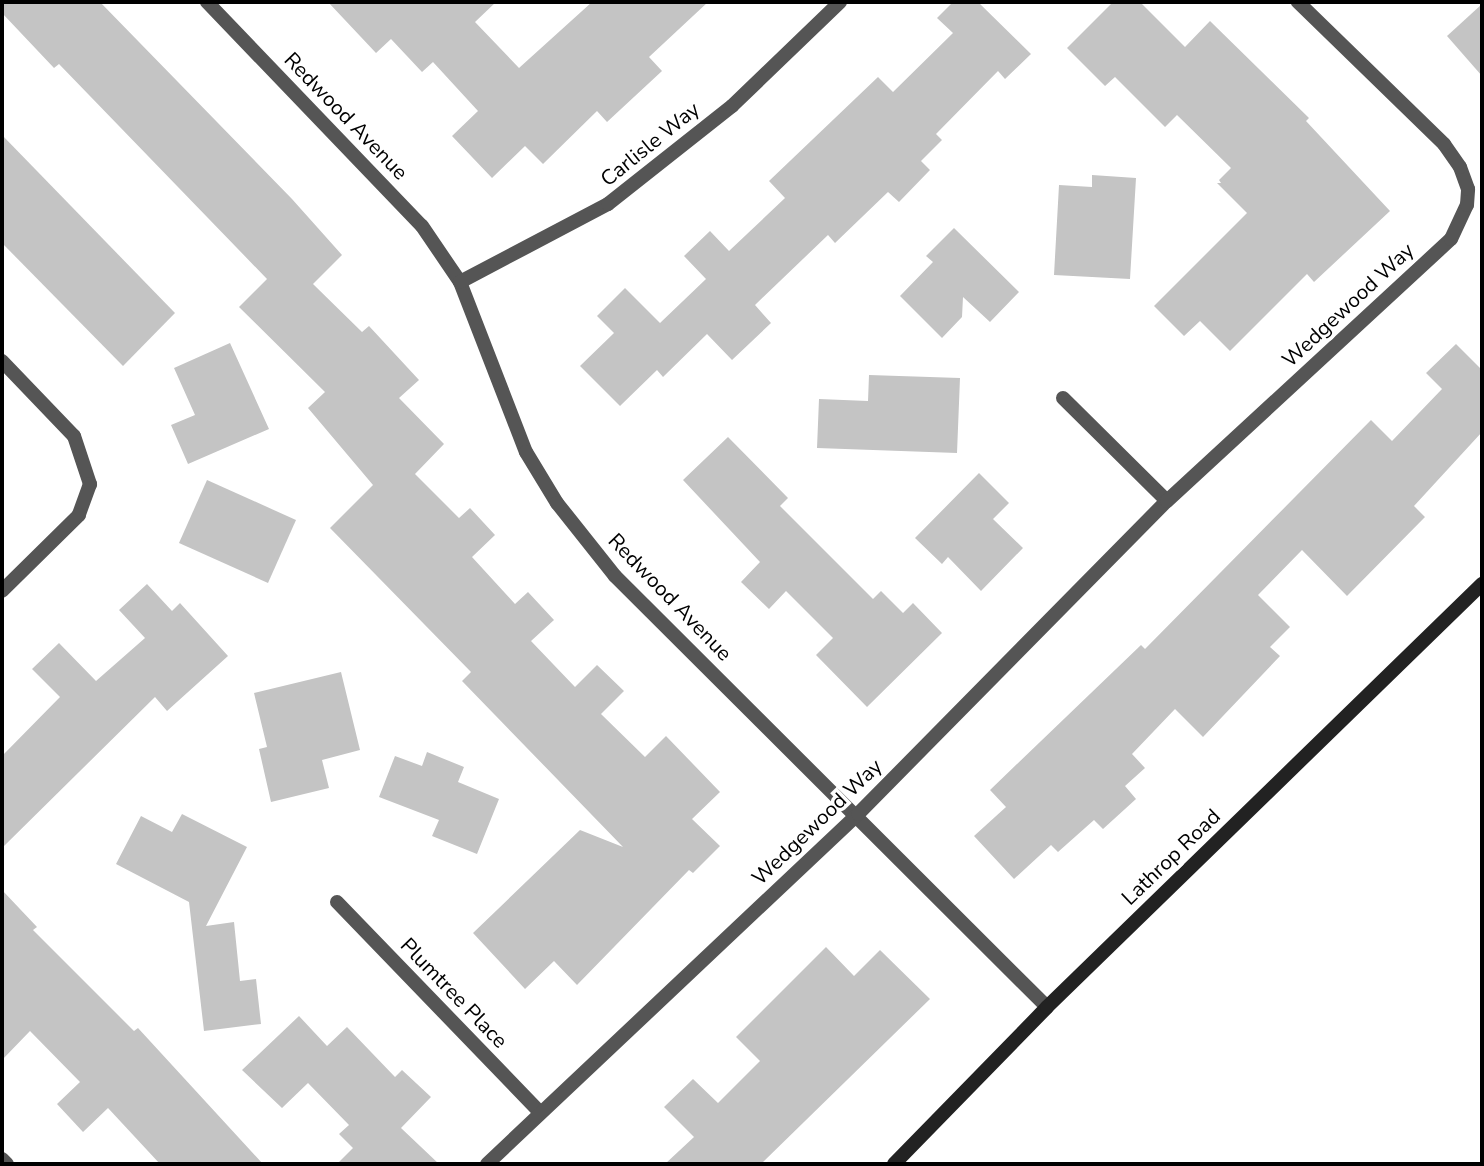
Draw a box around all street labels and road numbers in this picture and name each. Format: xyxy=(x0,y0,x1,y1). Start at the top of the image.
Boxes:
street label: Redwood Avenue xyxy=(279,47,413,185)
street label: Carlisle Way xyxy=(595,96,705,192)
street label: Wedgewood Way xyxy=(1277,238,1419,372)
street label: Redwood Avenue xyxy=(603,528,737,666)
street label: Wedgewood Way xyxy=(747,754,887,890)
street label: Lathrop Road xyxy=(1116,804,1226,910)
street label: Plumtree Place xyxy=(395,933,513,1053)

